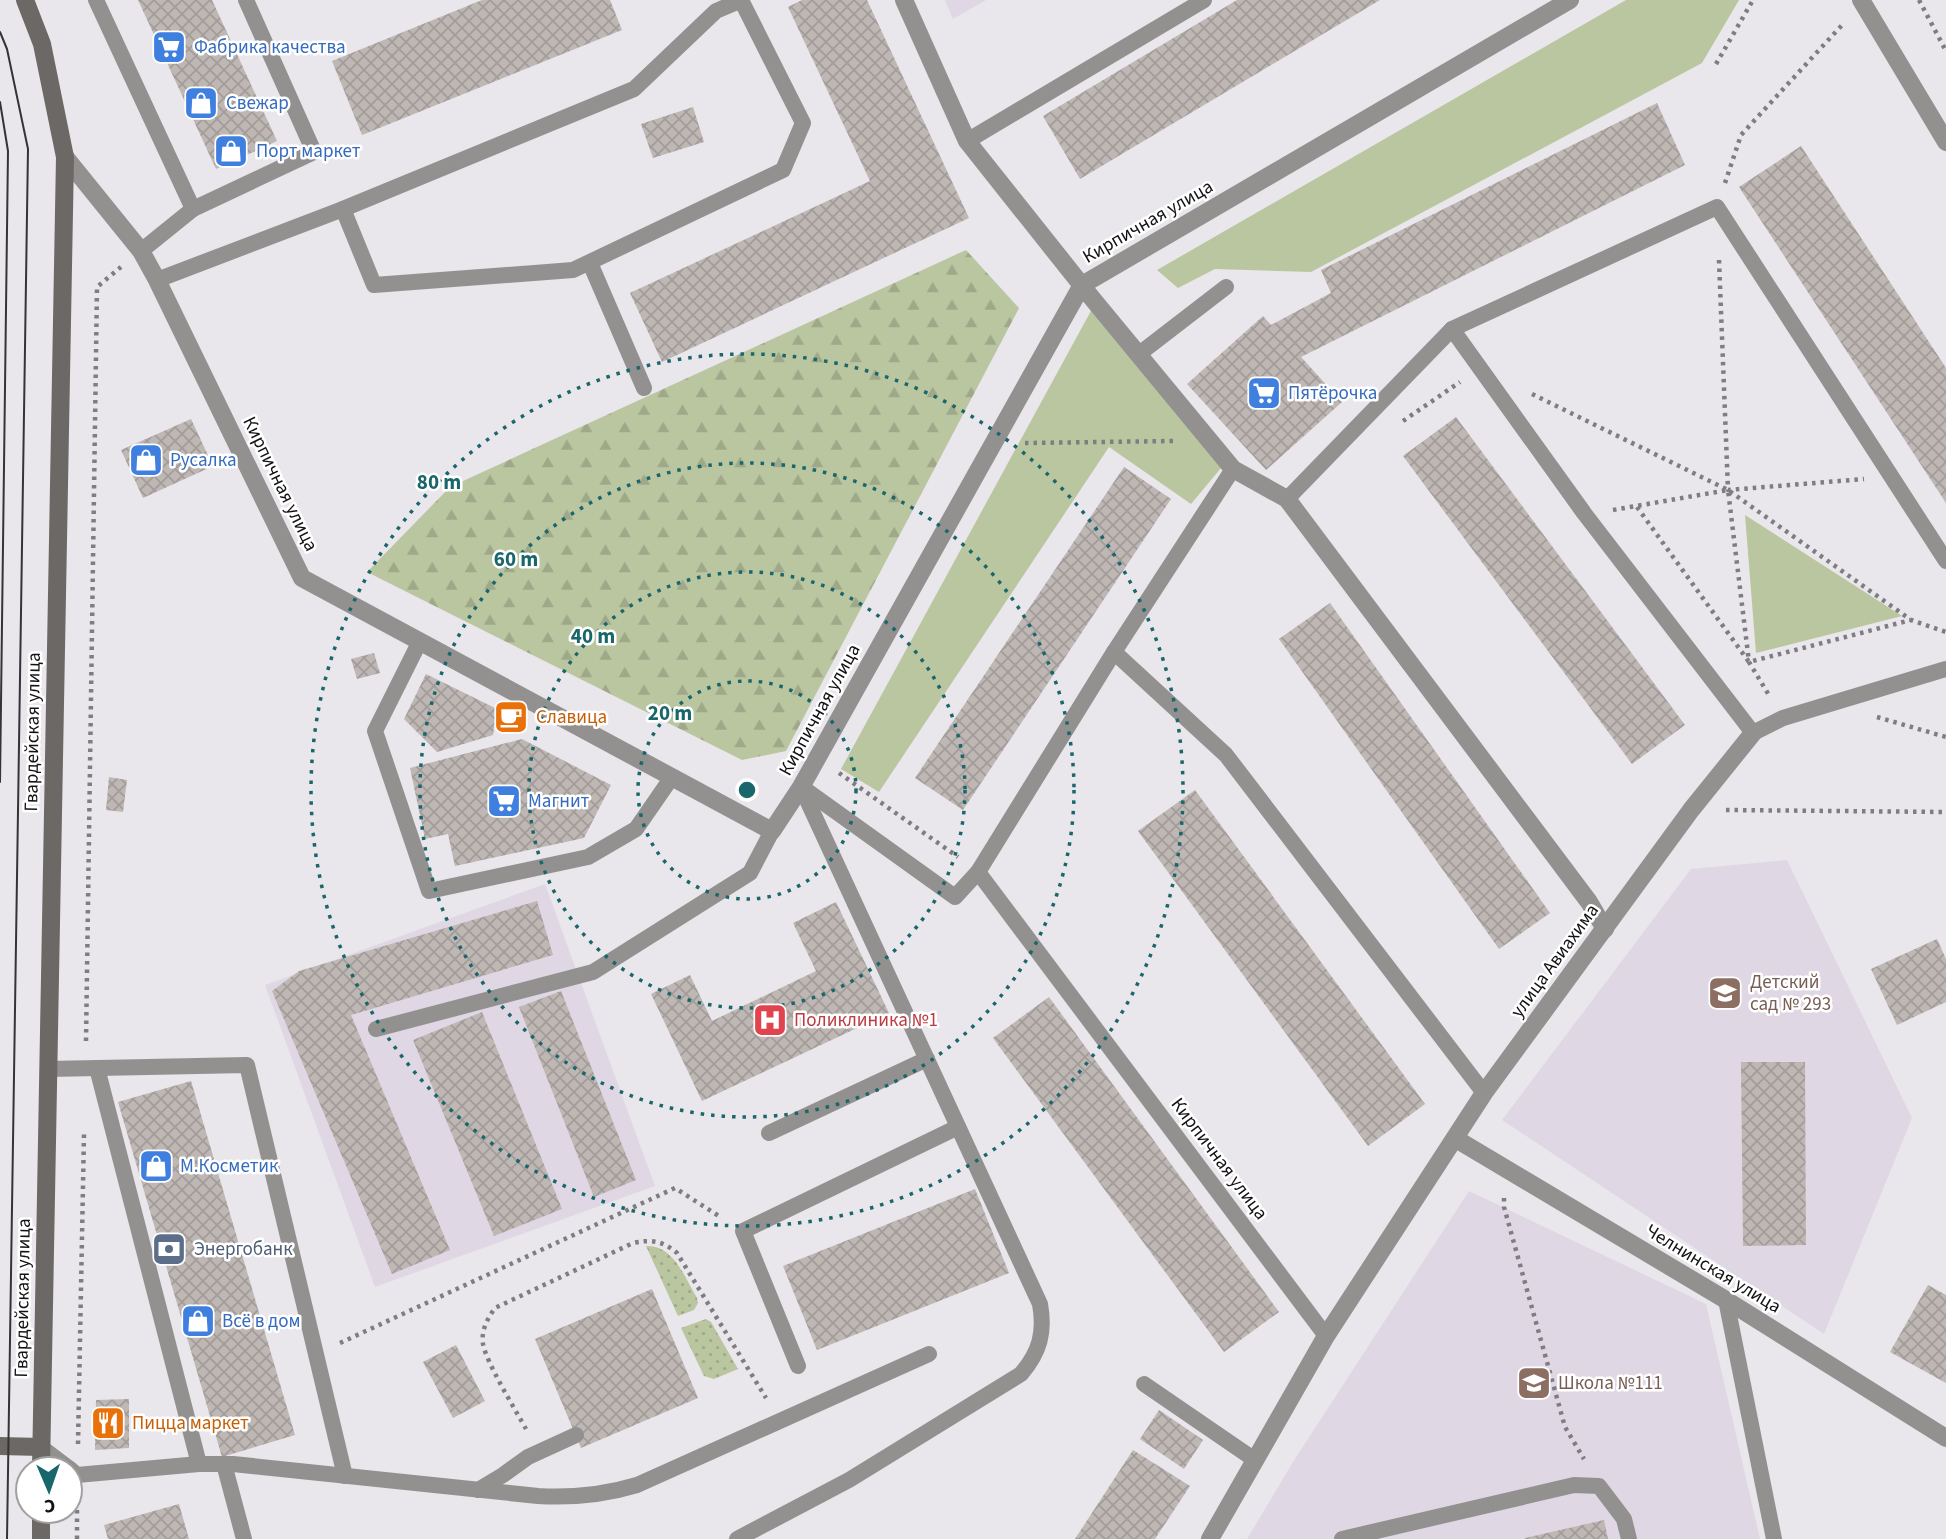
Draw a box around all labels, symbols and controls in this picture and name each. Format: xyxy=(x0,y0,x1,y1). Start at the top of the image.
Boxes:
supermarket icon: Фабрика качества xyxy=(150,28,188,66)
place label: Фабрика качества xyxy=(194,34,346,61)
shop icon: Свежар xyxy=(182,84,220,122)
place label: Свежар xyxy=(226,90,289,117)
shop icon: Порт маркет xyxy=(212,132,250,170)
place label: Порт маркет xyxy=(256,138,361,165)
street label: Кирпичная улица xyxy=(1078,174,1218,270)
supermarket icon: Пятёрочка xyxy=(1245,374,1283,412)
place label: Пятёрочка xyxy=(1288,380,1377,407)
street label: Кирпичная улица xyxy=(236,412,324,556)
shop icon: Русалка xyxy=(127,441,165,479)
place label: Русалка xyxy=(170,447,237,474)
text: 80 m xyxy=(417,467,461,497)
text: 60 m xyxy=(494,544,538,574)
text: 40 m xyxy=(571,621,615,651)
street label: Кирпичная улица xyxy=(773,639,867,781)
street label: Гвардейская улица xyxy=(18,652,48,812)
cafe icon: Славица xyxy=(492,698,530,736)
text: 20 m xyxy=(648,698,692,728)
place label: Славица xyxy=(536,704,607,731)
centre of rings xyxy=(735,778,759,802)
supermarket icon: Магнит xyxy=(485,782,523,820)
place label: Магнит xyxy=(528,788,590,815)
street label: улица Авиахима xyxy=(1504,899,1606,1023)
place label: Детский сад № 293 xyxy=(1750,969,1831,1018)
school or university icon: Детский сад № 293 xyxy=(1706,974,1744,1012)
hospital icon: Поликлиника №1 xyxy=(751,1001,789,1039)
place label: Поликлиника №1 xyxy=(794,1007,938,1034)
street label: Кирпичная улица xyxy=(1164,1092,1274,1226)
shop icon: М.Косметик xyxy=(137,1147,175,1185)
place label: М.Косметик xyxy=(180,1153,279,1180)
street label: Гвардейская улица xyxy=(8,1218,38,1378)
street label: Челнинская улица xyxy=(1640,1218,1786,1320)
bank icon: Энергобанк xyxy=(150,1230,188,1268)
place label: Энергобанк xyxy=(194,1236,293,1263)
shop icon: Всё в дом xyxy=(179,1302,217,1340)
place label: Всё в дом xyxy=(222,1308,301,1335)
school or university icon: Школа №111 xyxy=(1515,1364,1553,1402)
place label: Школа №111 xyxy=(1558,1370,1663,1397)
restaurant icon: Пицца маркет xyxy=(89,1404,127,1442)
place label: Пицца маркет xyxy=(132,1410,249,1437)
north arrow xyxy=(14,1455,84,1525)
text: С xyxy=(44,1492,56,1519)

